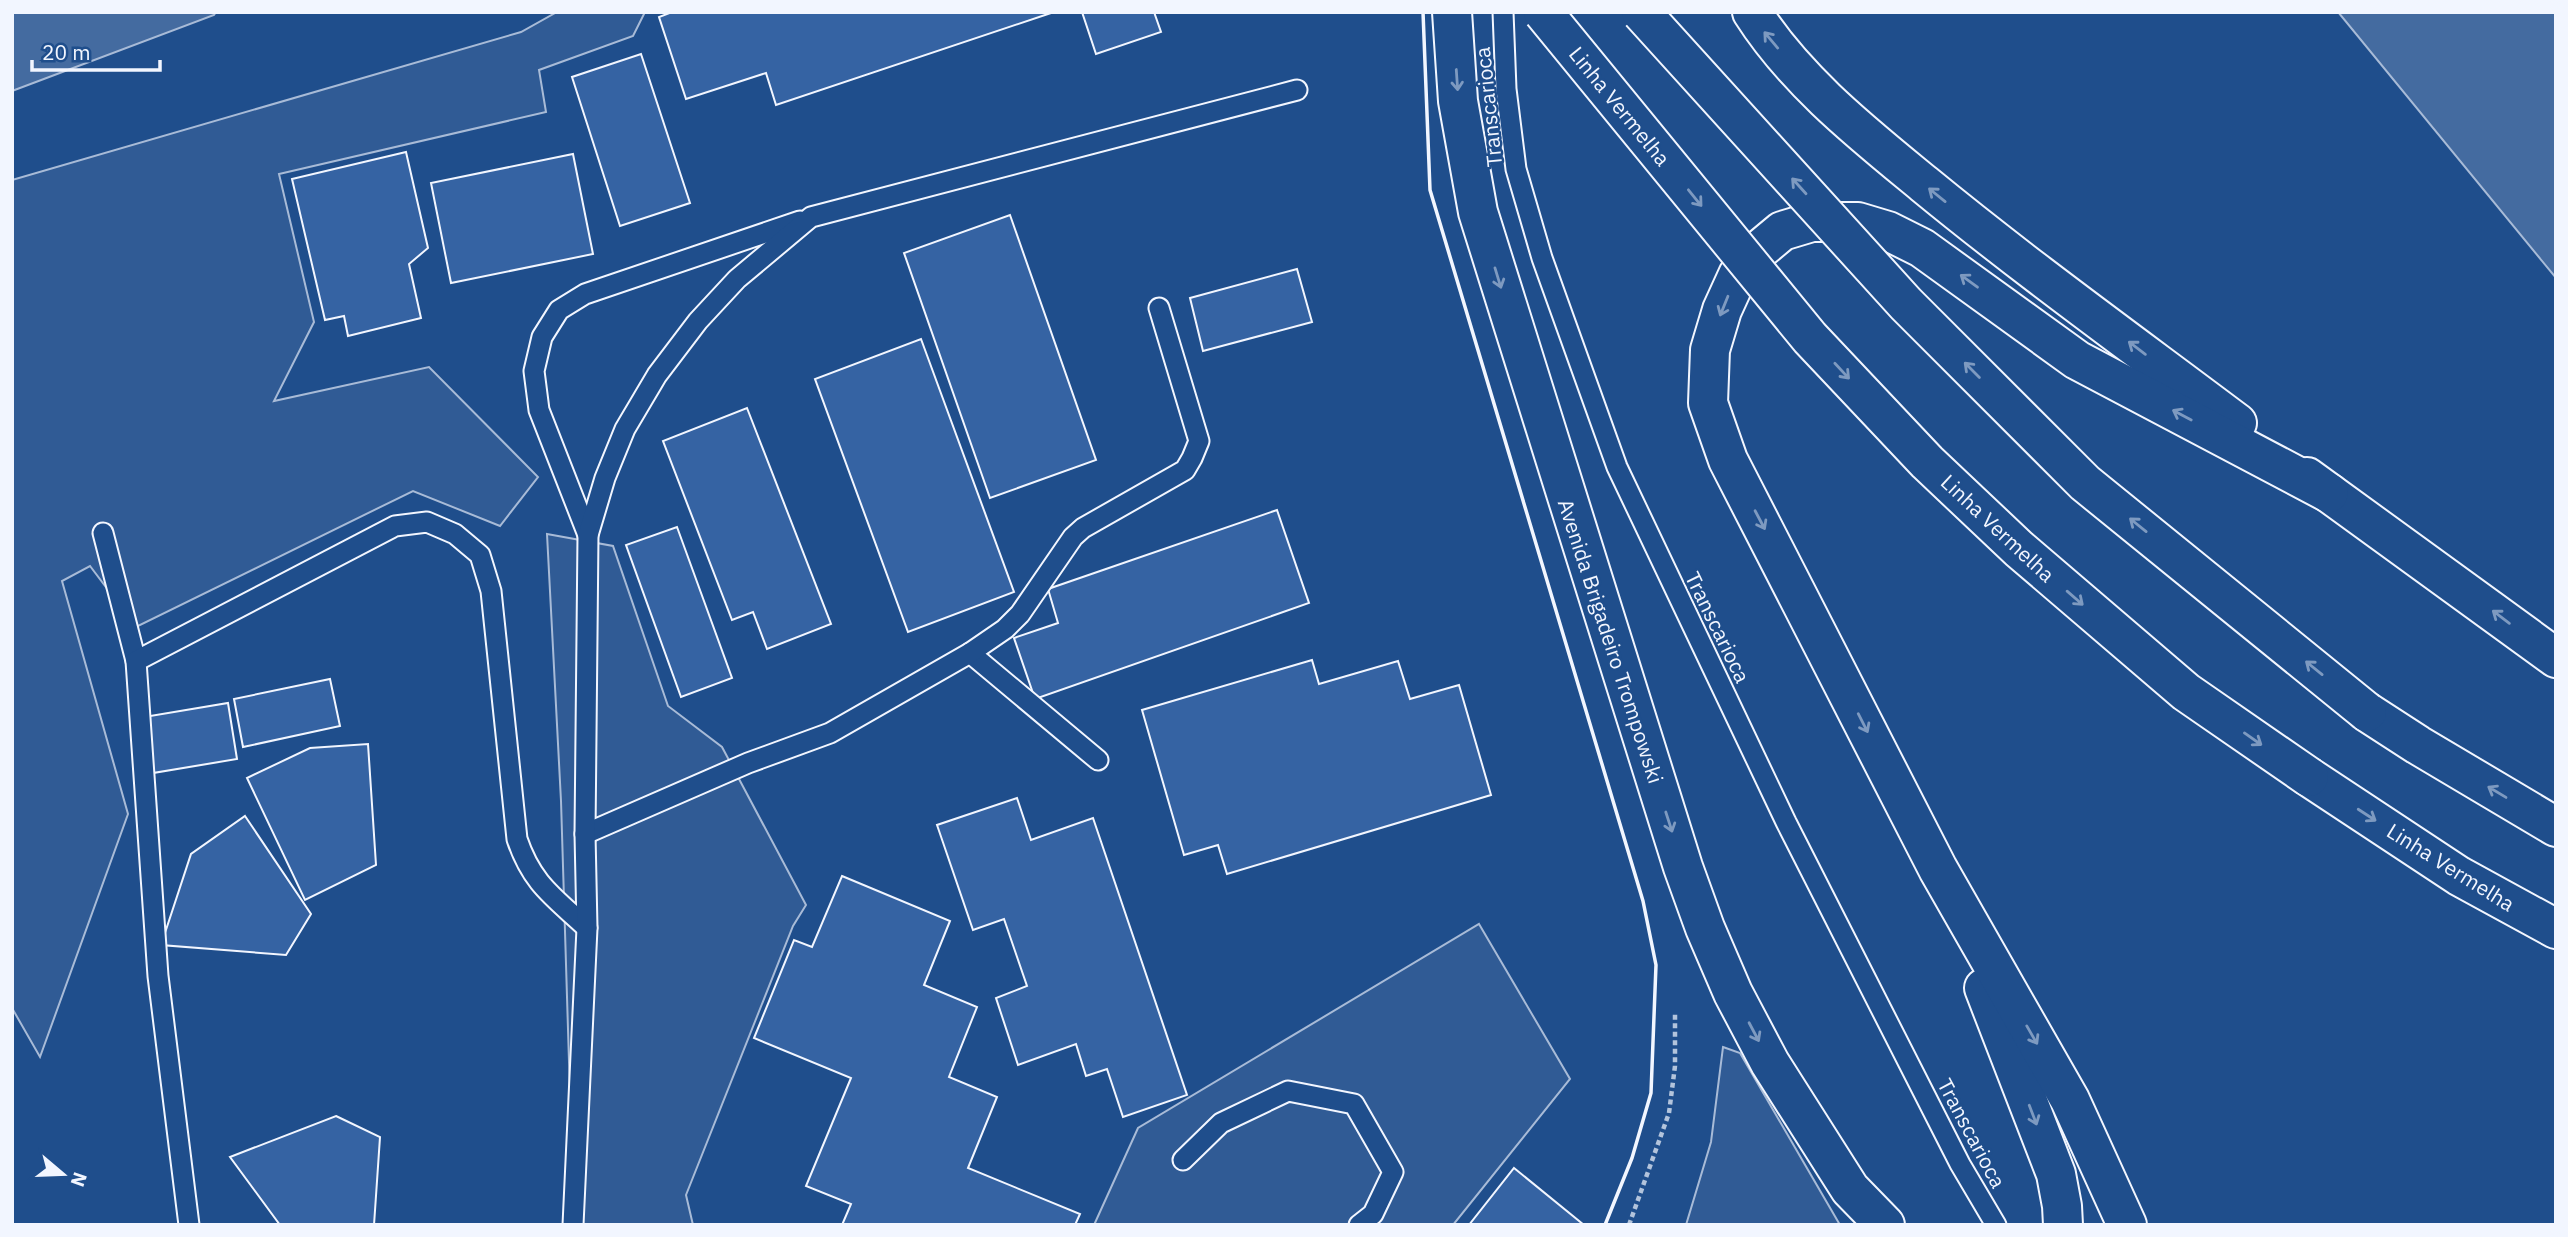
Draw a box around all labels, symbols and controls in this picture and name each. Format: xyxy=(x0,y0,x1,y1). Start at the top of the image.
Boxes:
scale bar xyxy=(32,28,159,72)
one-way arrow xyxy=(1764,31,1780,49)
text: 20 m xyxy=(42,38,91,66)
street label: Linha Vermelha xyxy=(1563,40,1677,172)
street label: Transcarioca xyxy=(1468,46,1508,168)
one-way arrow xyxy=(1450,69,1463,92)
one-way arrow xyxy=(1791,177,1807,195)
one-way arrow xyxy=(1929,187,1947,203)
one-way arrow xyxy=(1687,188,1703,206)
one-way arrow xyxy=(1492,266,1505,288)
one-way arrow xyxy=(1960,274,1979,289)
one-way arrow xyxy=(1717,295,1730,317)
one-way arrow xyxy=(2128,341,2147,356)
one-way arrow xyxy=(1833,362,1850,379)
one-way arrow xyxy=(1963,362,1980,379)
one-way arrow xyxy=(2172,408,2192,422)
street label: Linha Vermelha xyxy=(1935,468,2061,588)
street label: Avenida Brigadeiro Trompowski xyxy=(1552,495,1670,787)
one-way arrow xyxy=(1753,510,1767,530)
one-way arrow xyxy=(2129,518,2147,533)
street label: Transcarioca xyxy=(1679,567,1757,687)
one-way arrow xyxy=(2066,590,2084,606)
one-way arrow xyxy=(2492,609,2511,624)
one-way arrow xyxy=(2306,661,2324,676)
one-way arrow xyxy=(1857,712,1871,733)
one-way arrow xyxy=(2243,732,2263,746)
one-way arrow xyxy=(2488,785,2508,799)
one-way arrow xyxy=(2356,808,2376,822)
one-way arrow xyxy=(1663,811,1676,833)
street label: Linha Vermelha xyxy=(2382,816,2520,918)
one-way arrow xyxy=(1747,1022,1761,1042)
one-way arrow xyxy=(2025,1024,2039,1044)
street label: Transcarioca xyxy=(1931,1073,2013,1193)
one-way arrow xyxy=(2028,1104,2041,1126)
north arrow xyxy=(28,1139,98,1209)
text: N xyxy=(65,1169,93,1190)

